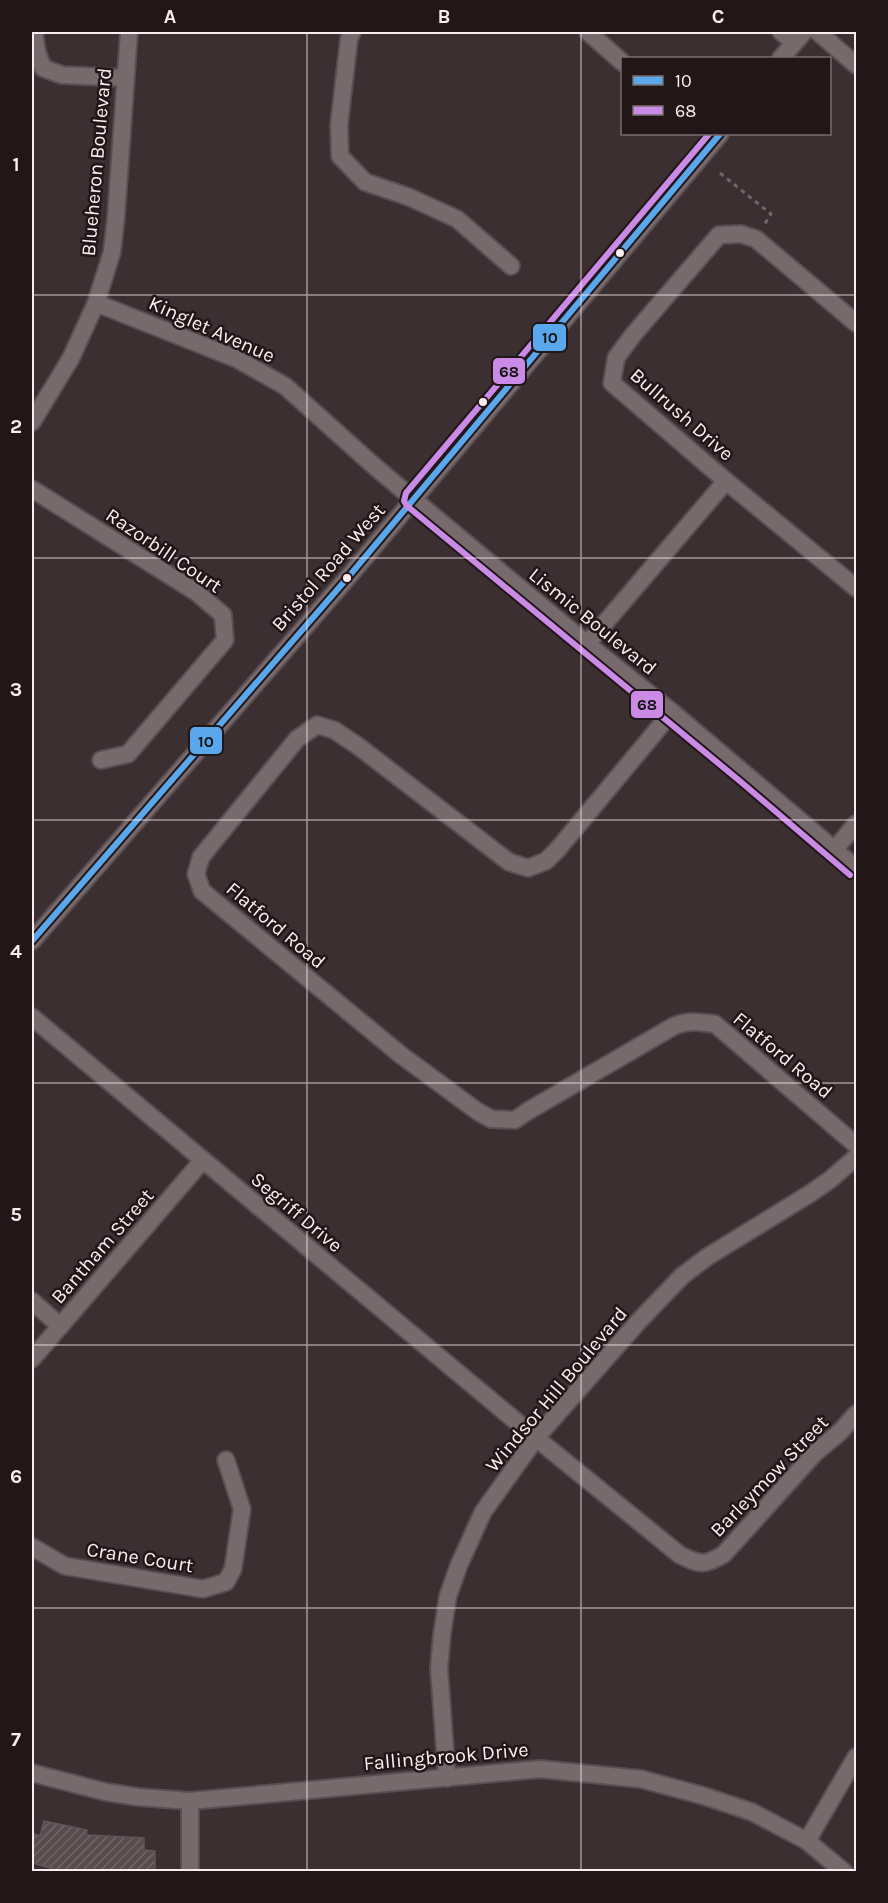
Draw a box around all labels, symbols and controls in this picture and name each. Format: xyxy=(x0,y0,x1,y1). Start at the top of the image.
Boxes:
text: A xyxy=(164,5,177,28)
text: B xyxy=(438,5,450,28)
text: C xyxy=(712,5,724,28)
legend xyxy=(621,57,831,135)
street label: Blueheron Boulevard xyxy=(77,67,116,257)
text: 10 xyxy=(675,70,692,92)
text: 68 xyxy=(675,100,696,122)
text: 1 xyxy=(12,153,20,176)
unlabelled marker xyxy=(614,247,626,259)
street label: Kinglet Avenue xyxy=(145,291,278,368)
line badge: 10 xyxy=(532,323,567,352)
text: 10 xyxy=(542,328,558,347)
line badge: 68 xyxy=(492,357,526,385)
text: 68 xyxy=(499,362,519,381)
street label: Bullrush Drive xyxy=(625,363,738,465)
unlabelled marker xyxy=(477,396,489,408)
text: 2 xyxy=(10,415,22,438)
street label: Bristol Road West xyxy=(267,499,390,636)
street label: Razorbill Court xyxy=(101,503,226,598)
street label: Lismic Boulevard xyxy=(524,563,661,680)
unlabelled marker xyxy=(341,572,353,584)
text: 3 xyxy=(10,678,22,701)
line badge: 68 xyxy=(630,690,664,719)
text: 68 xyxy=(637,695,657,714)
line badge: 10 xyxy=(189,726,223,755)
text: 10 xyxy=(198,732,214,751)
street label: Flatford Road xyxy=(221,877,330,973)
text: 4 xyxy=(10,940,22,963)
street label: Flatford Road xyxy=(728,1007,837,1103)
street label: Segriff Drive xyxy=(246,1168,347,1257)
street label: Bantham Street xyxy=(46,1184,159,1308)
text: 5 xyxy=(10,1203,22,1226)
street label: Windsor Hill Boulevard xyxy=(481,1302,632,1476)
street label: Barleymow Street xyxy=(706,1411,833,1542)
text: 6 xyxy=(10,1465,22,1488)
street label: Crane Court xyxy=(85,1538,195,1577)
text: 7 xyxy=(11,1728,21,1751)
street label: Fallingbrook Drive xyxy=(363,1738,529,1775)

